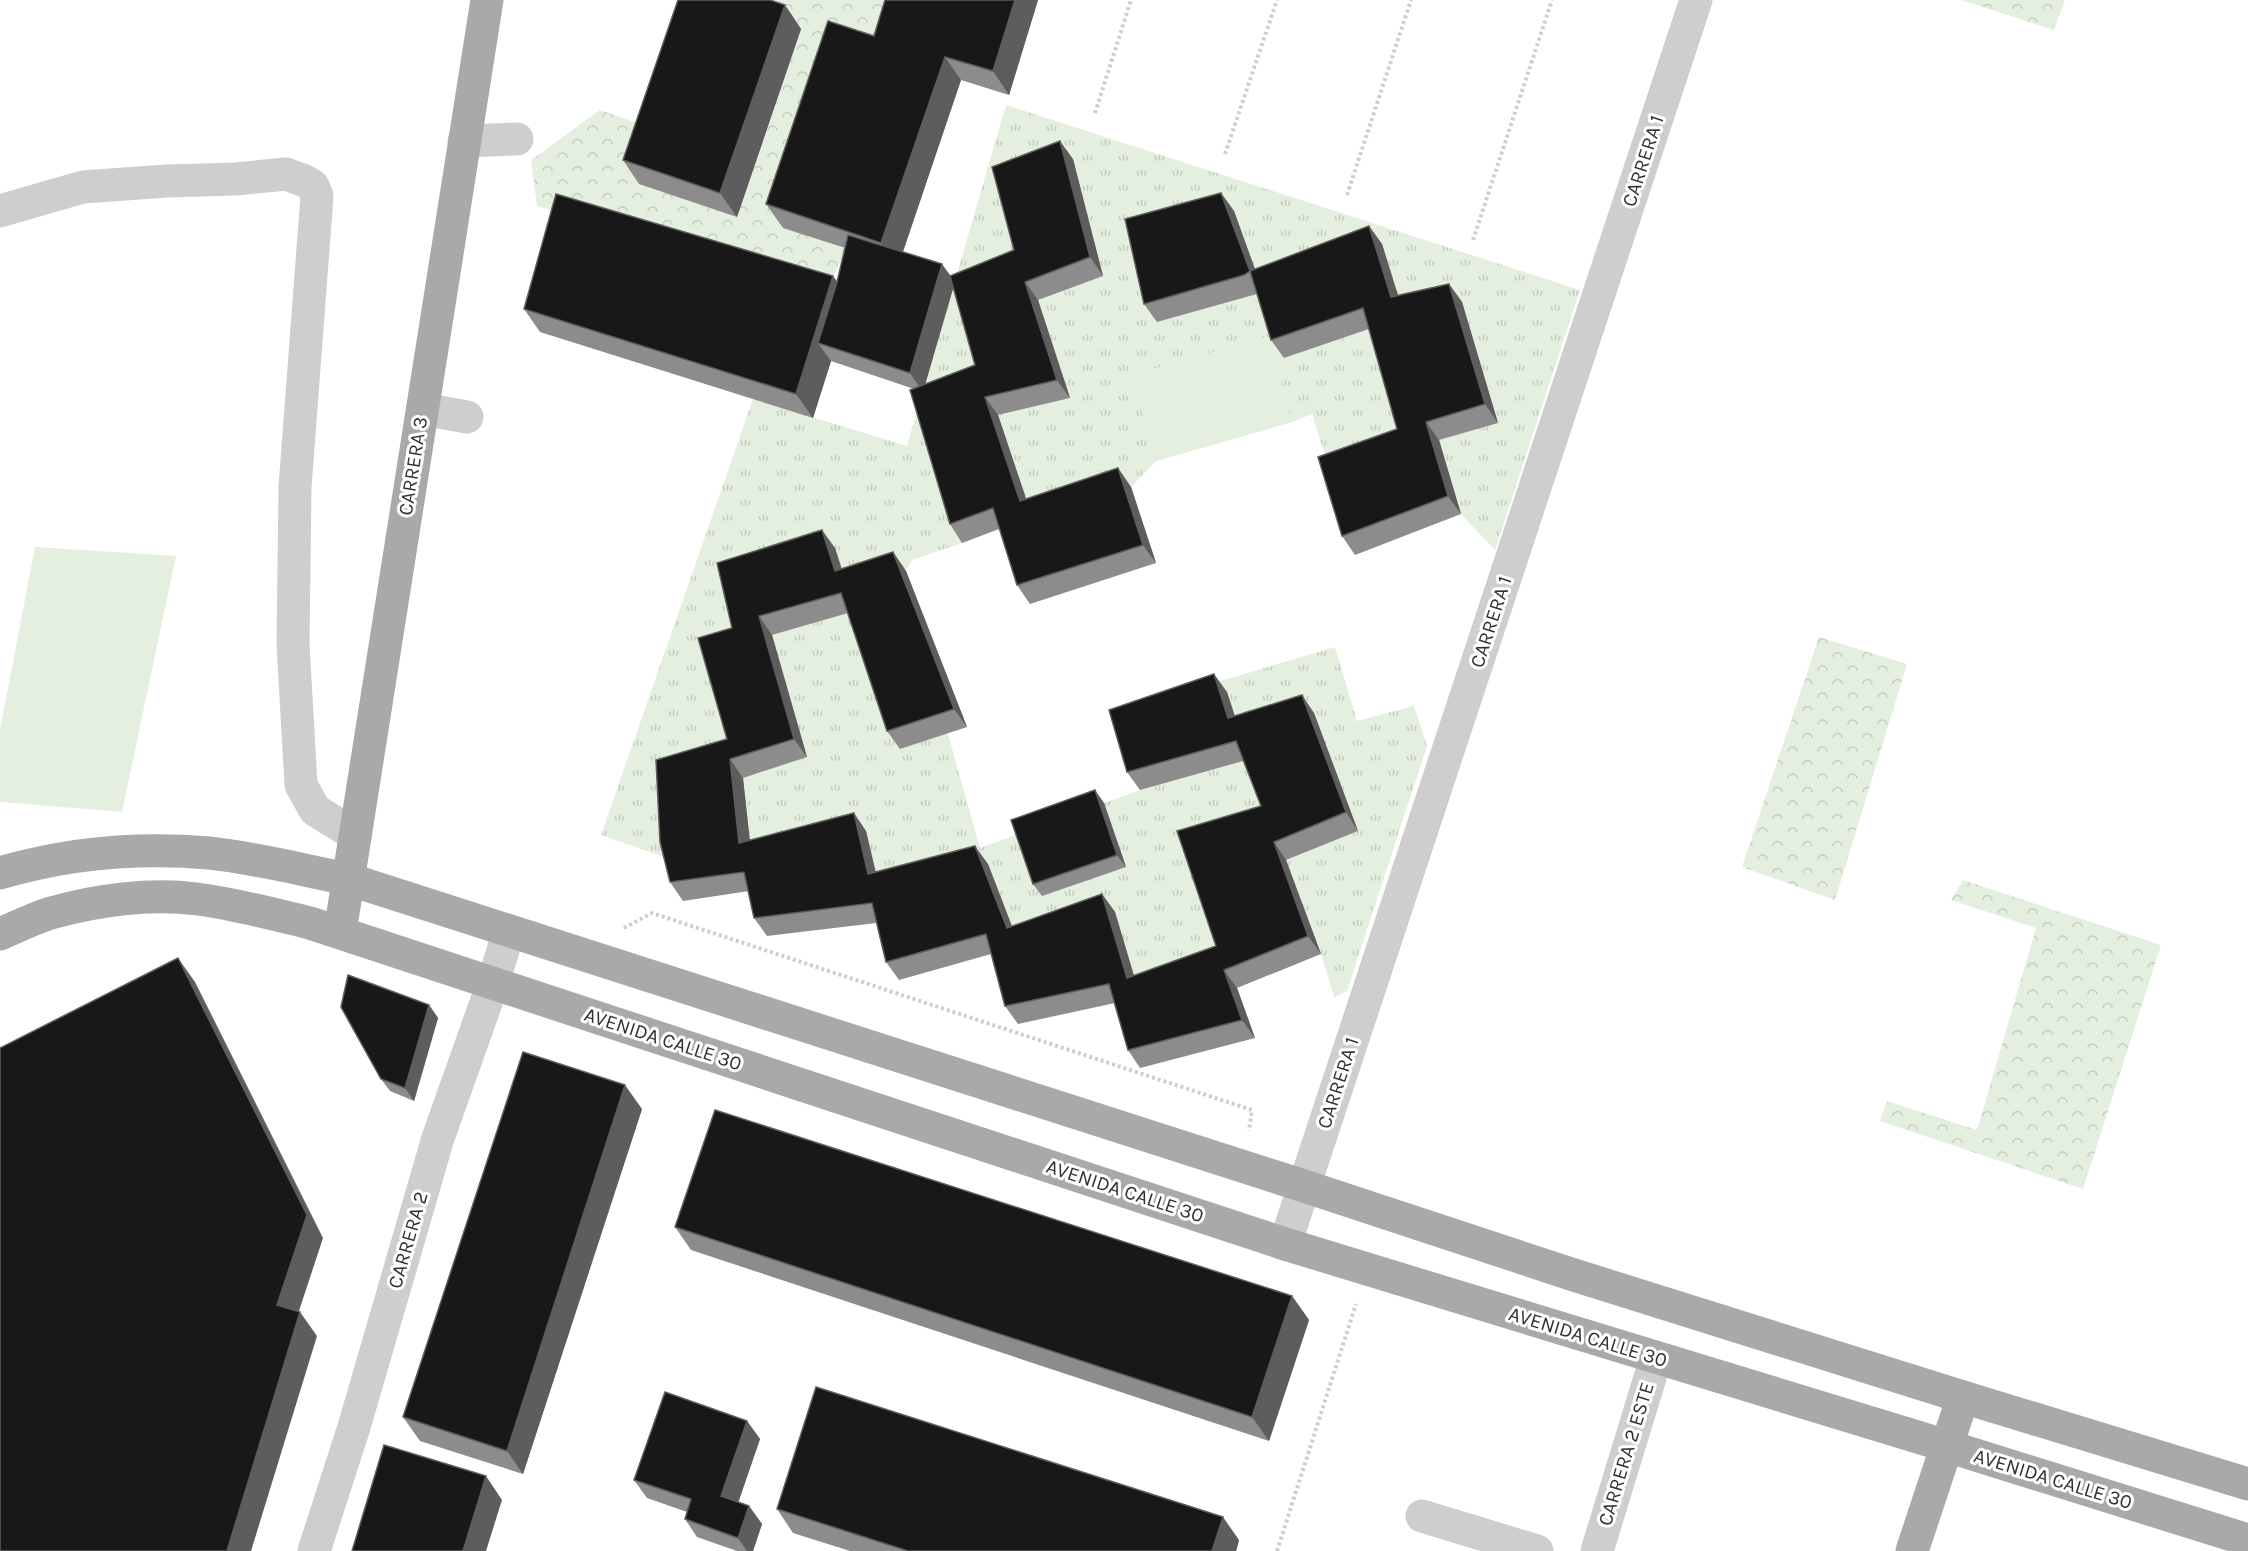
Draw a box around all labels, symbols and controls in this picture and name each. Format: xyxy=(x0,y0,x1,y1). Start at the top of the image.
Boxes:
street label: CARRERA 1 xyxy=(1617,112,1669,210)
street label: CARRERA 3 xyxy=(394,415,432,517)
street label: CARRERA 1 xyxy=(1465,573,1517,671)
street label: AVENIDA CALLE 30 xyxy=(581,1003,745,1075)
street label: CARRERA 1 xyxy=(1312,1034,1364,1132)
street label: AVENIDA CALLE 30 xyxy=(1043,1155,1207,1227)
street label: CARRERA 2 xyxy=(383,1189,433,1291)
street label: AVENIDA CALLE 30 xyxy=(1506,1302,1670,1372)
street label: CARRERA 2 ESTE xyxy=(1593,1379,1659,1529)
street label: AVENIDA CALLE 30 xyxy=(1971,1444,2135,1514)

